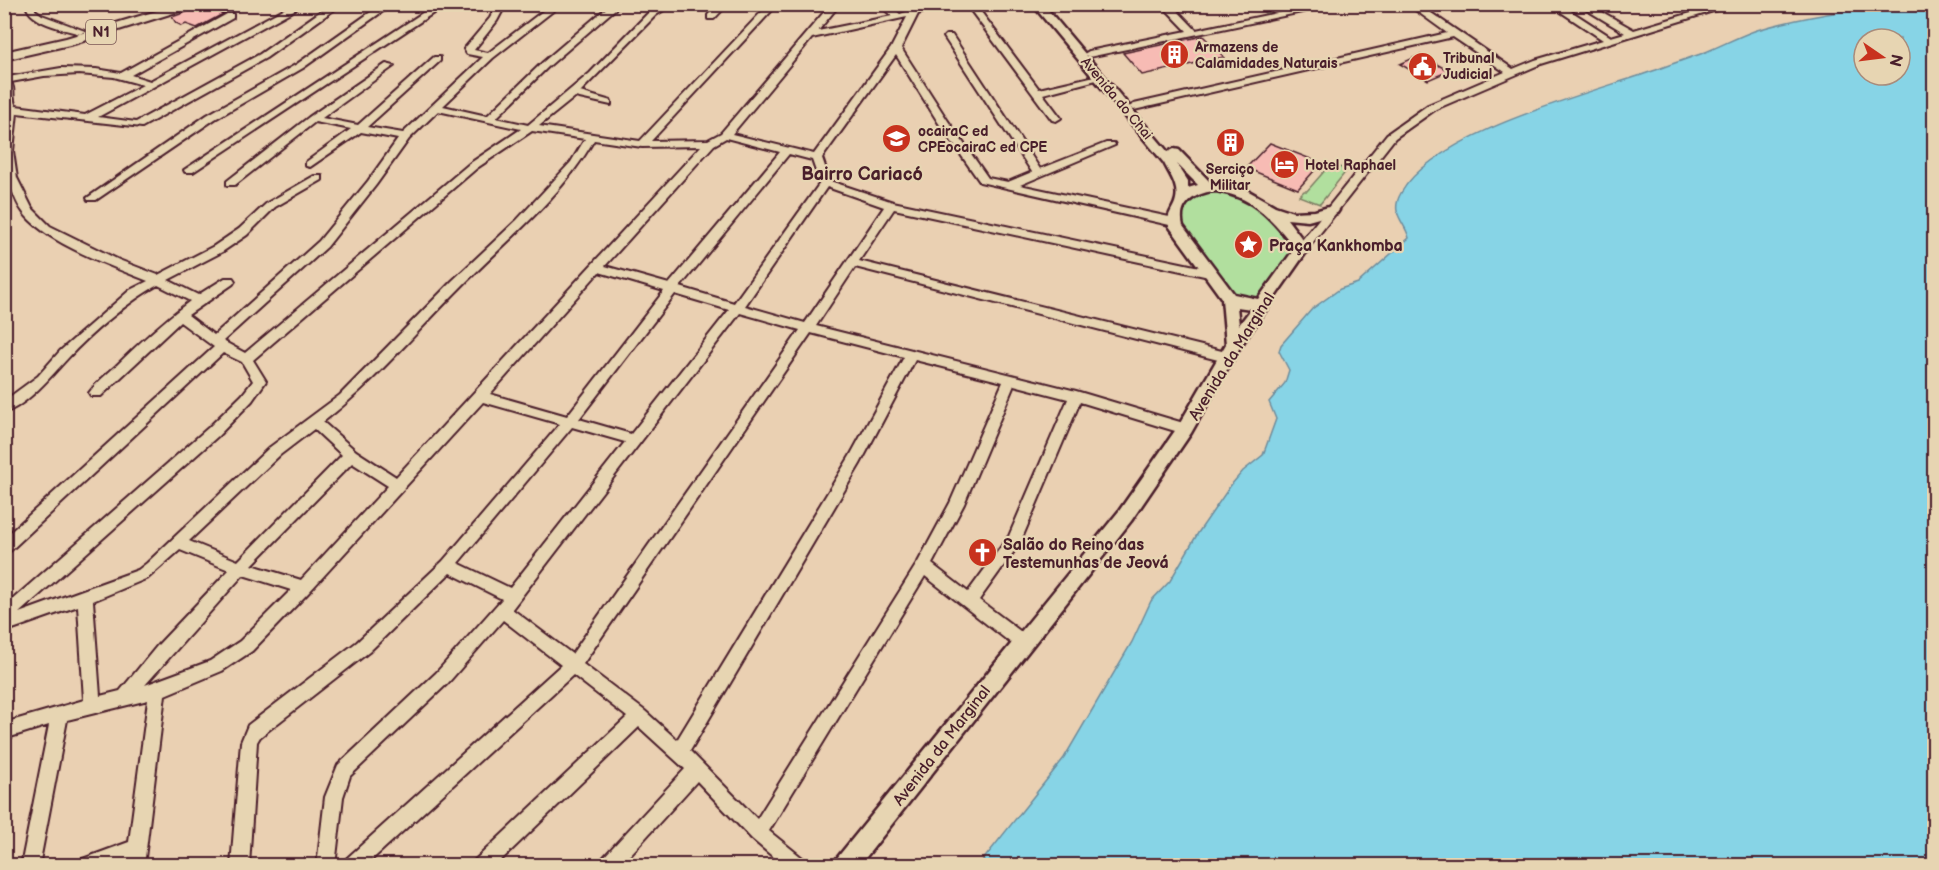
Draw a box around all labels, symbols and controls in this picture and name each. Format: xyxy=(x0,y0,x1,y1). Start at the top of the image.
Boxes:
road number: N1 xyxy=(86,20,116,44)
north arrow xyxy=(1852,27,1912,87)
building icon: Armazens de Calamidades Naturais xyxy=(1158,39,1190,71)
place label: Armazens de Calamidades Naturais xyxy=(1194,39,1338,72)
public building icon: Tribunal Judicial xyxy=(1406,50,1438,82)
place label: Tribunal Judicial xyxy=(1443,50,1495,83)
text: N xyxy=(1884,52,1906,68)
street label: Avenida do Chai xyxy=(1077,54,1156,143)
school or university icon: ocairaC ed CPEocairaC ed CPE xyxy=(881,123,913,155)
place label: ocairaC ed CPEocairaC ed CPE xyxy=(918,123,1047,156)
building icon: Serciço Militar xyxy=(1214,126,1246,158)
hotel icon: Hotel Raphael xyxy=(1268,149,1300,181)
place label: Hotel Raphael xyxy=(1305,157,1396,174)
place label: Serciço Militar xyxy=(1206,161,1254,194)
district label: Bairro Cariacó xyxy=(801,164,923,185)
place icon: Praça Kankhomba xyxy=(1232,229,1264,261)
place label: Praça Kankhomba xyxy=(1269,237,1403,256)
street label: Avenida da Marginal xyxy=(1185,289,1279,424)
place label: Salão do Reino das Testemunhas de Jeová xyxy=(1003,536,1169,573)
church icon: Salão do Reino das Testemunhas de Jeová xyxy=(966,537,998,569)
street label: Avenida da Marginal xyxy=(889,682,995,810)

